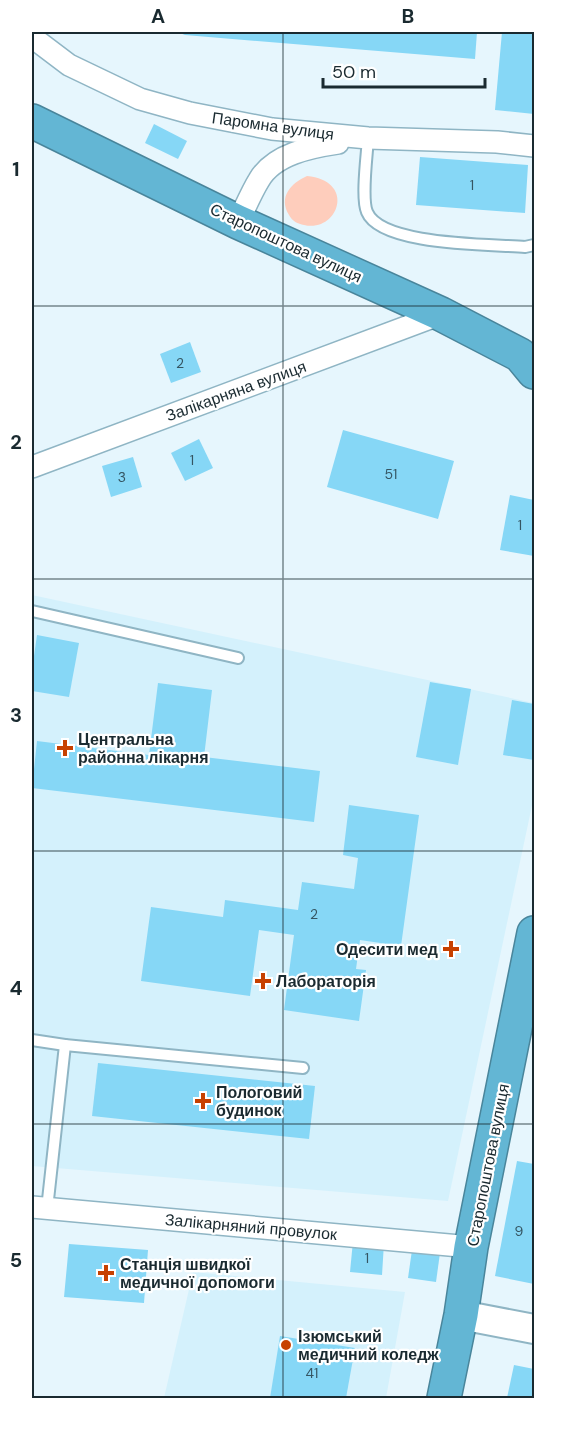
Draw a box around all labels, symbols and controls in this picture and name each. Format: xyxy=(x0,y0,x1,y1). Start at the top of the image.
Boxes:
text: A xyxy=(151,3,165,29)
text: B xyxy=(402,3,414,29)
scale bar xyxy=(323,51,485,89)
text: 50 m xyxy=(332,60,376,84)
street label: Паромна вулиця xyxy=(211,107,335,145)
text: 1 xyxy=(12,156,20,182)
house number: 1 xyxy=(470,176,474,194)
street label: Старопоштова вулиця xyxy=(207,199,365,287)
house number: 2 xyxy=(176,354,184,372)
street label: Залікарняна вулиця xyxy=(163,356,309,426)
text: 2 xyxy=(10,429,22,455)
house number: 1 xyxy=(190,451,194,469)
house number: 51 xyxy=(385,465,397,483)
house number: 3 xyxy=(118,468,126,486)
house number: 1 xyxy=(518,516,522,534)
text: 3 xyxy=(10,702,22,728)
place label: Центральна районна лікарня xyxy=(78,729,209,768)
marker: Центральна районна лікарня xyxy=(56,739,74,757)
house number: 2 xyxy=(310,905,318,923)
place label: Одесити мед xyxy=(336,939,438,960)
marker: Одесити мед xyxy=(442,940,460,958)
place label: Лабораторія xyxy=(276,971,376,992)
marker: Лабораторія xyxy=(254,972,272,990)
text: 4 xyxy=(10,975,23,1001)
place label: Пологовий будинок xyxy=(216,1082,302,1121)
street label: Старопоштова вулиця xyxy=(462,1082,514,1248)
marker: Пологовий будинок xyxy=(194,1092,212,1110)
street label: Залікарняний провулок xyxy=(164,1209,339,1245)
house number: 9 xyxy=(515,1222,524,1240)
text: 5 xyxy=(10,1247,22,1273)
house number: 1 xyxy=(365,1249,369,1267)
place label: Станція швидкої медичної допомоги xyxy=(120,1254,275,1293)
marker: Станція швидкої медичної допомоги xyxy=(97,1264,115,1282)
place label: Ізюмський медичний коледж xyxy=(298,1326,439,1365)
marker: Ізюмський медичний коледж xyxy=(279,1338,293,1352)
house number: 41 xyxy=(306,1364,318,1382)

